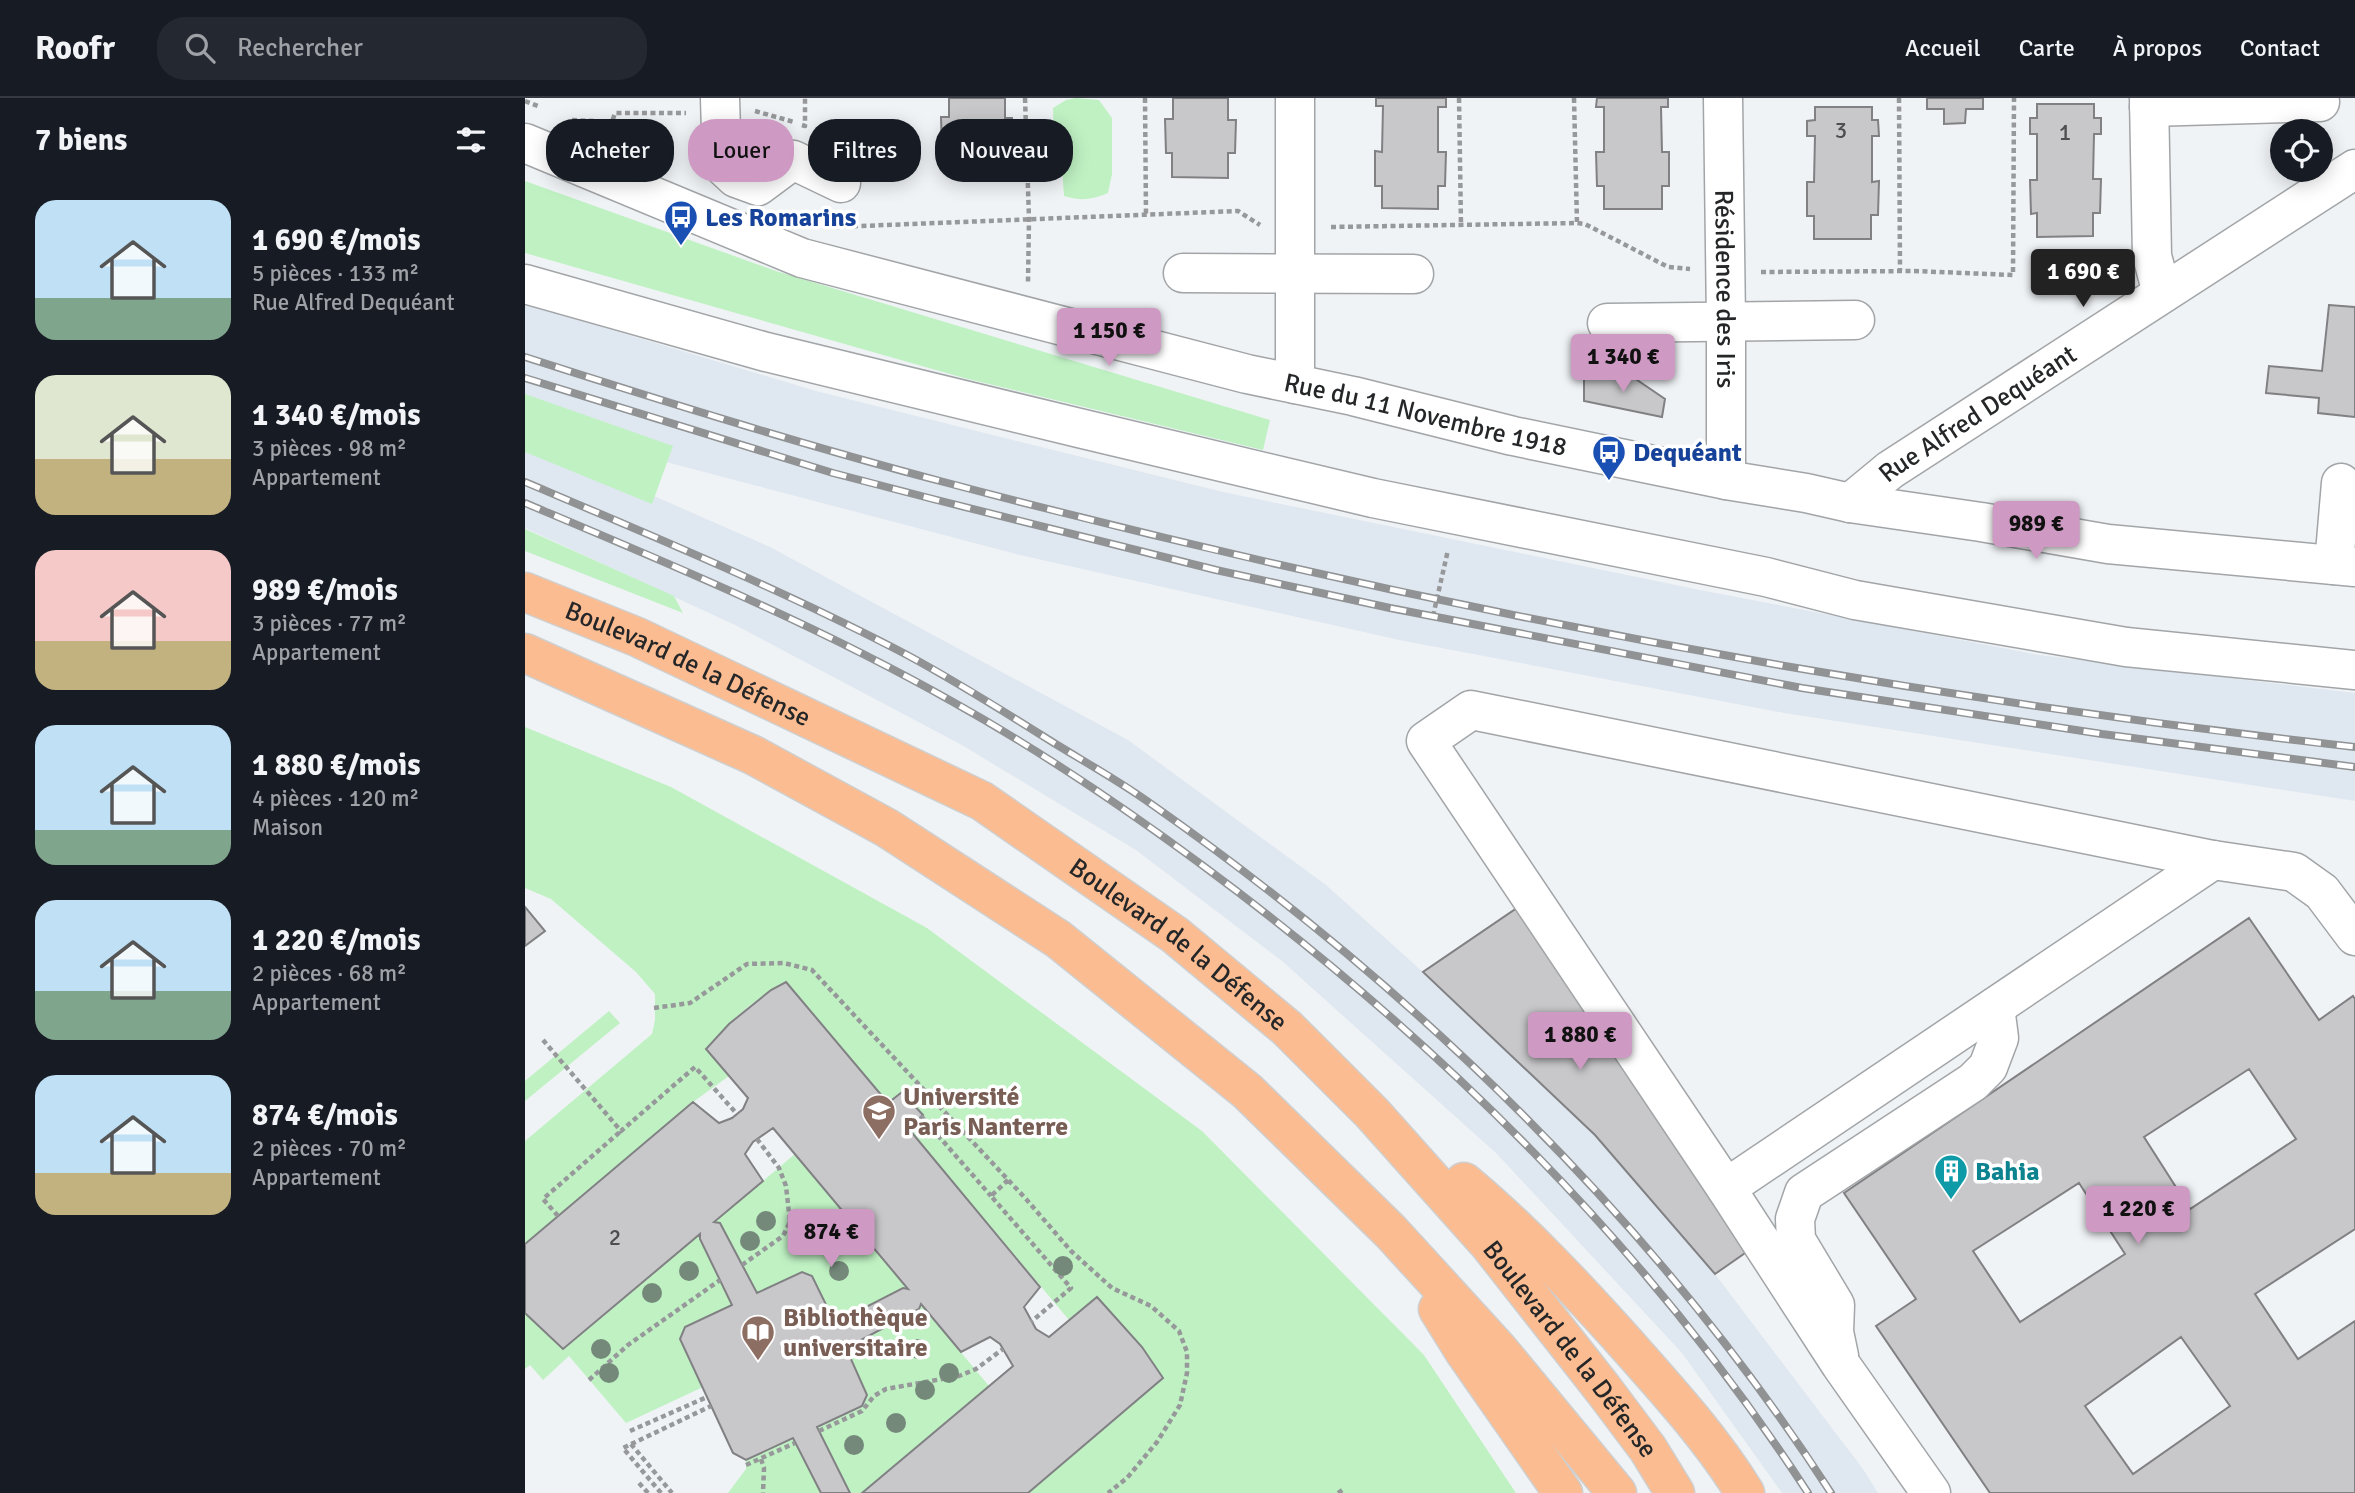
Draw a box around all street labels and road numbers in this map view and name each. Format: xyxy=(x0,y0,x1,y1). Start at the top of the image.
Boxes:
street label: Résidence des Iris xyxy=(1707,189,1741,388)
street label: Rue Alfred Dequéant xyxy=(1872,339,2083,490)
street label: Rue du 11 Novembre 1918 xyxy=(1281,367,1570,464)
street label: Boulevard de la Défense xyxy=(560,595,816,734)
street label: Boulevard de la Défense xyxy=(1063,851,1294,1039)
street label: Boulevard de la Défense xyxy=(1475,1234,1664,1464)

